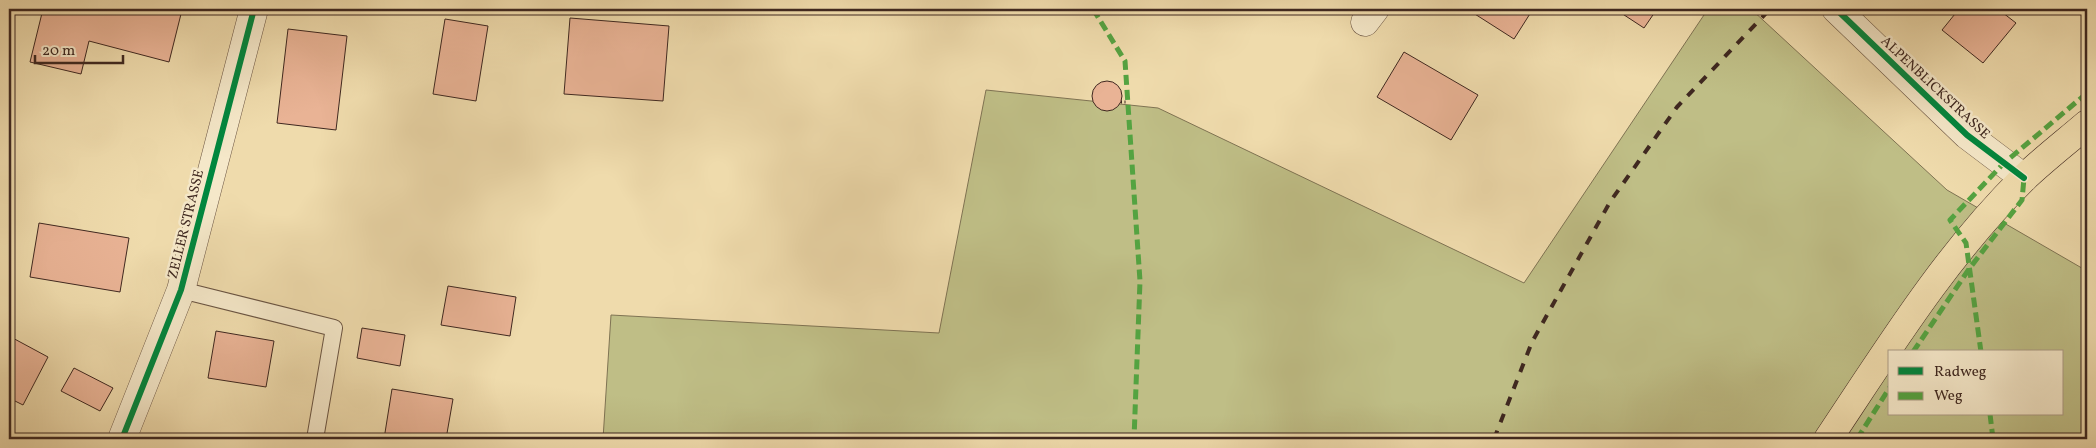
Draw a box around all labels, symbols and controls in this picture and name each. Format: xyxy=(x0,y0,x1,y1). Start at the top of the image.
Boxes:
scale bar xyxy=(35,32,122,64)
street label: ALPENBLICKSTRASSE xyxy=(1876,32,1994,144)
text: 20 m xyxy=(42,41,75,62)
street label: ZELLER STRASSE xyxy=(164,168,209,281)
legend xyxy=(1888,350,2064,416)
text: Radweg xyxy=(1934,362,1987,383)
text: Weg xyxy=(1934,386,1963,407)

